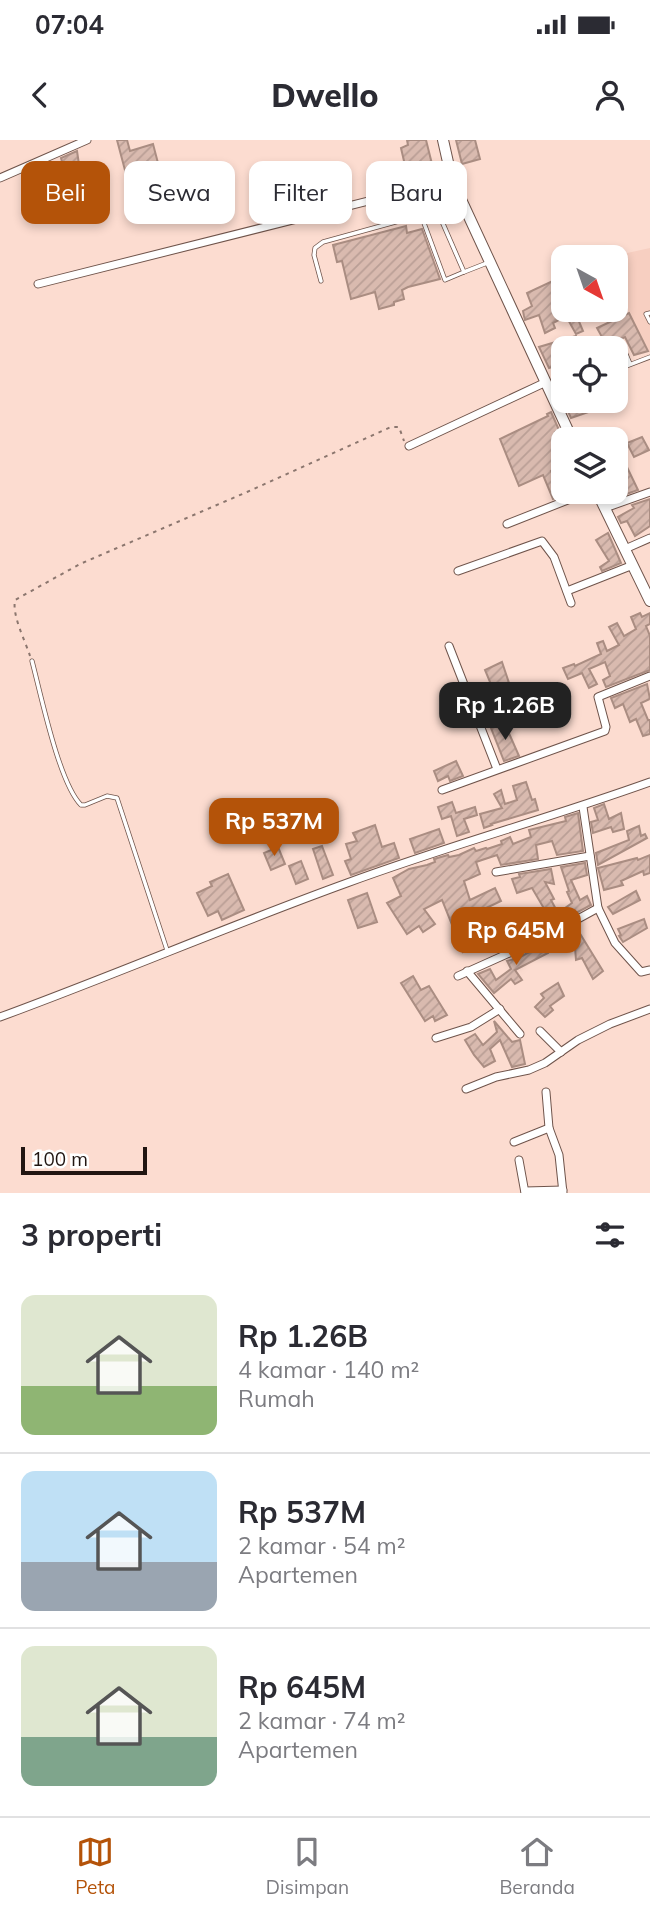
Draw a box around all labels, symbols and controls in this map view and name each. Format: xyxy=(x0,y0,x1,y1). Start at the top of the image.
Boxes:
text: 07:04 xyxy=(35,8,104,41)
text: Dwello xyxy=(271,75,379,115)
icon: back xyxy=(21,76,59,114)
icon: person xyxy=(591,76,629,114)
chip: Beli xyxy=(21,161,110,224)
chip: Sewa xyxy=(124,161,235,224)
chip: Filter xyxy=(249,161,352,224)
chip: Baru xyxy=(366,161,467,224)
north arrow xyxy=(551,245,628,322)
map controls xyxy=(551,245,628,504)
button: locate xyxy=(551,336,628,413)
button: layers xyxy=(551,427,628,504)
pin: Rp 1.26B xyxy=(433,682,577,742)
text: Rp 1.26B xyxy=(455,690,555,719)
pin: Rp 537M xyxy=(209,798,339,858)
text: Rp 537M xyxy=(225,806,323,835)
pin: Rp 645M xyxy=(451,908,581,967)
text: Rp 645M xyxy=(467,915,565,944)
scale bar xyxy=(21,1144,147,1176)
text: 100 m xyxy=(32,1147,88,1171)
text: 3 properti xyxy=(21,1216,162,1254)
icon: filters xyxy=(591,1216,629,1254)
text: Rp 1.26B xyxy=(238,1317,368,1355)
icon: home xyxy=(77,1323,161,1407)
text: 4 kamar · 140 m² xyxy=(238,1355,419,1384)
text: Rumah xyxy=(238,1384,315,1413)
text: Rp 537M xyxy=(238,1493,366,1531)
icon: home xyxy=(77,1499,161,1583)
text: 2 kamar · 54 m² xyxy=(238,1531,406,1560)
text: Apartemen xyxy=(238,1560,358,1589)
text: Rp 645M xyxy=(238,1668,366,1706)
icon: home xyxy=(77,1674,161,1758)
text: 2 kamar · 74 m² xyxy=(238,1706,406,1735)
text: Apartemen xyxy=(238,1735,358,1764)
tab: Peta xyxy=(75,1833,115,1899)
tab: Disimpan xyxy=(266,1833,349,1899)
tab: Beranda xyxy=(499,1833,575,1899)

